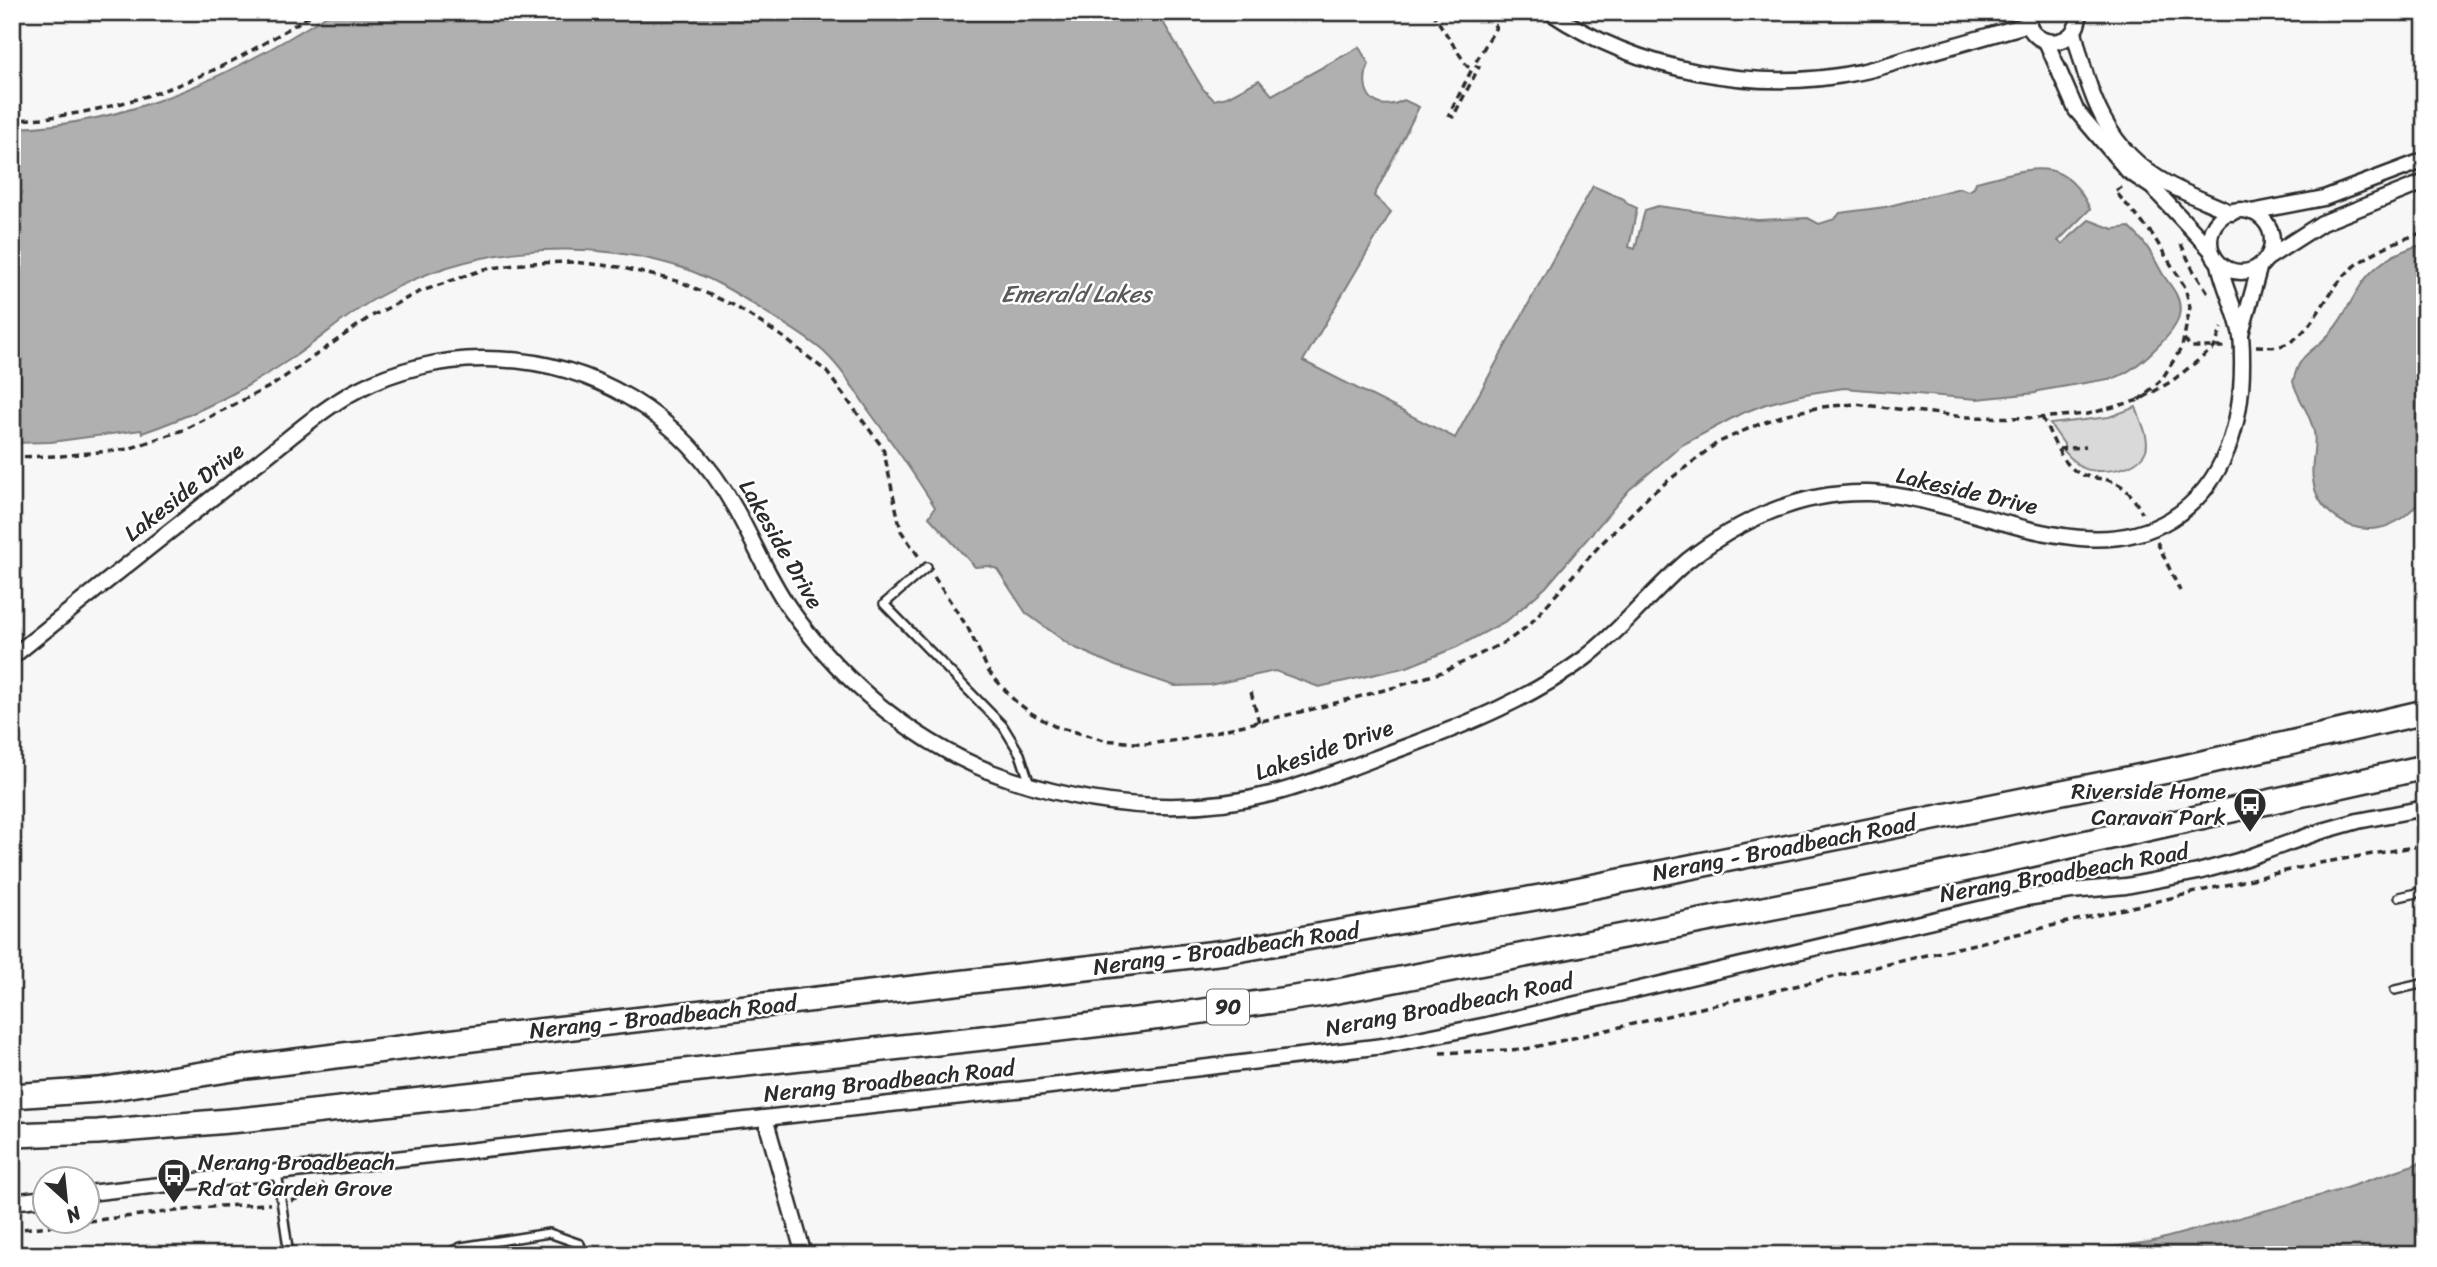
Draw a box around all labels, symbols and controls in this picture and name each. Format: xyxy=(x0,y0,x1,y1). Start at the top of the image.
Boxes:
water label: Emerald Lakes xyxy=(1001,273,1154,315)
street label: Lakeside Drive xyxy=(114,431,254,553)
street label: Lakeside Drive xyxy=(1892,455,2042,527)
street label: Lakeside Drive xyxy=(727,471,835,617)
street label: Lakeside Drive xyxy=(1249,707,1399,793)
place label: Riverside Home Caravan Park xyxy=(2071,771,2226,838)
bus stop icon: Riverside Home Caravan Park xyxy=(2231,785,2269,834)
street label: Nerang - Broadbeach Road xyxy=(1648,802,1921,894)
street label: Nerang Broadbeach Road xyxy=(1936,831,2194,915)
street label: Nerang - Broadbeach Road xyxy=(1090,910,1364,988)
street label: Nerang Broadbeach Road xyxy=(1321,960,1579,1049)
street label: Nerang - Broadbeach Road xyxy=(527,982,800,1051)
road number: 90 xyxy=(1207,990,1249,1024)
street label: Nerang Broadbeach Road xyxy=(761,1047,1018,1115)
place label: Nerang Broadbeach Rd at Garden Grove xyxy=(198,1142,395,1209)
bus stop icon: Nerang Broadbeach Rd at Garden Grove xyxy=(155,1156,193,1205)
north arrow xyxy=(32,1166,102,1236)
text: N xyxy=(59,1197,88,1233)

